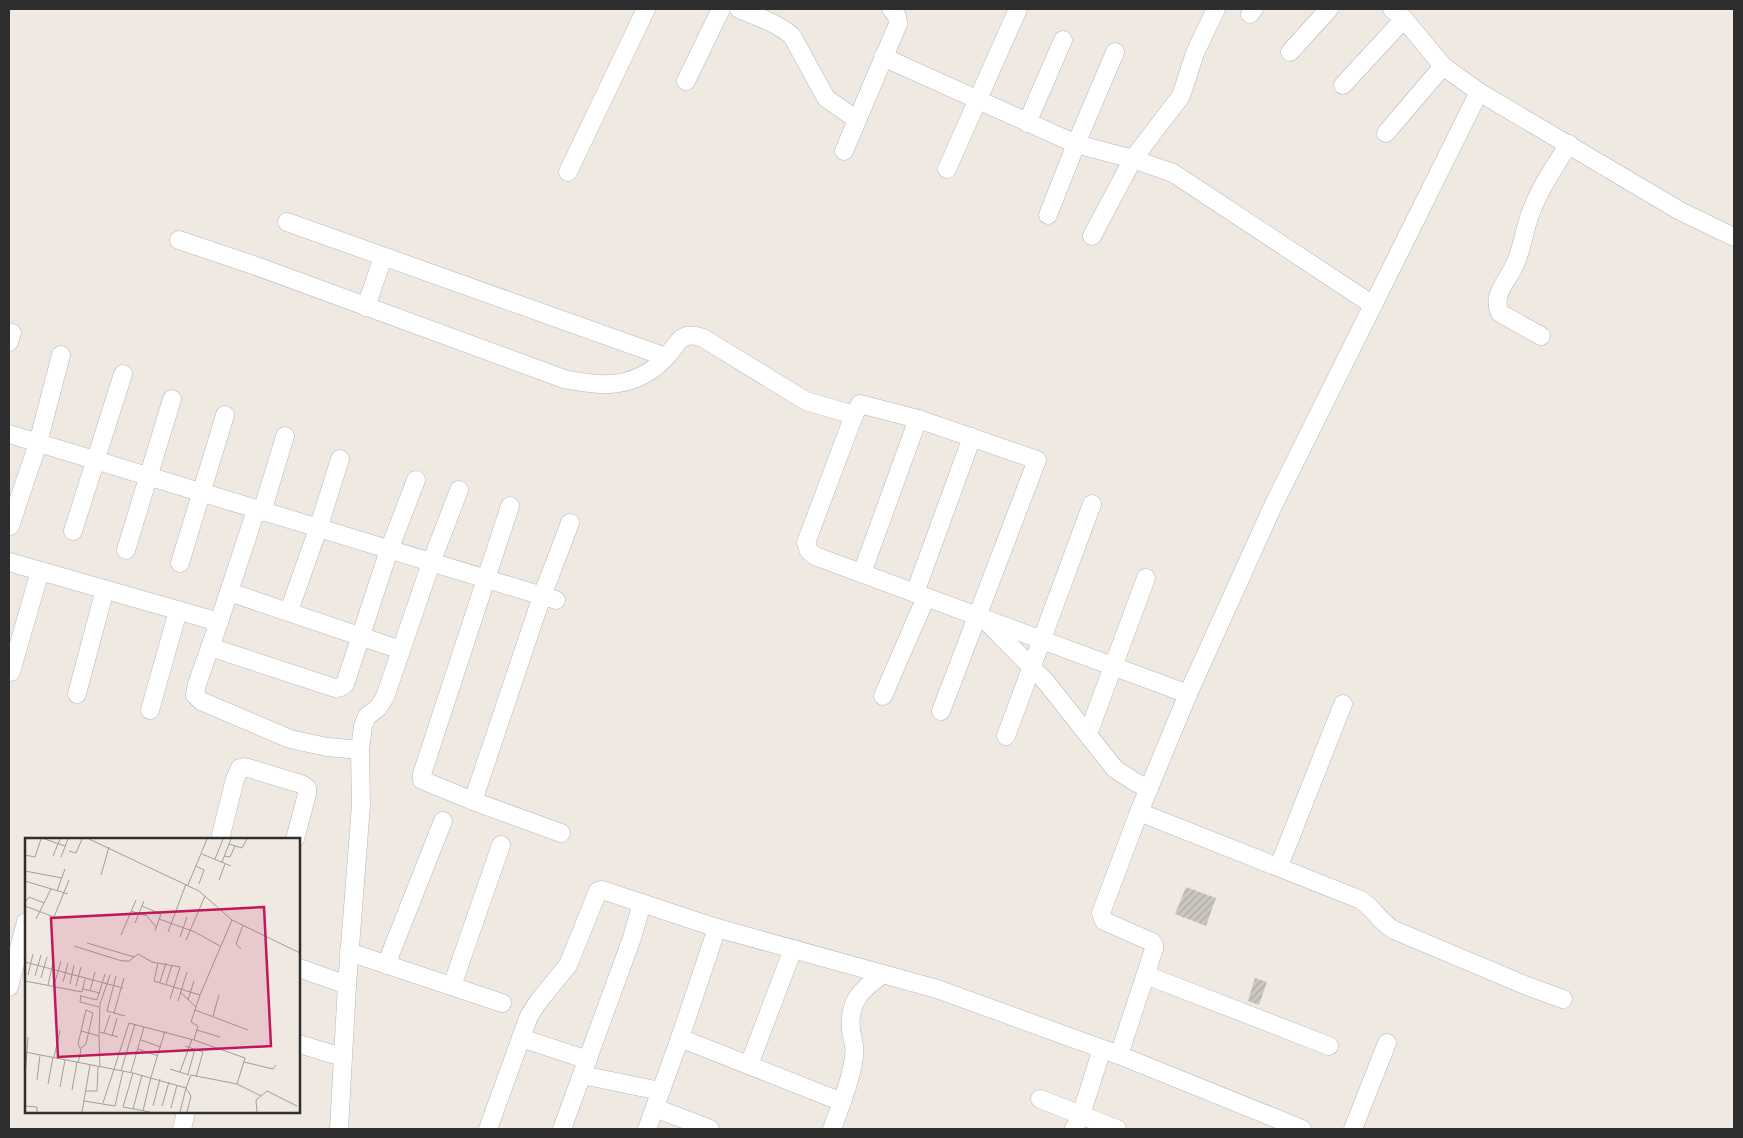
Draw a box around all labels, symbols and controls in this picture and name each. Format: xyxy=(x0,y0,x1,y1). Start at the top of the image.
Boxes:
inset map xyxy=(25,838,300,1113)

